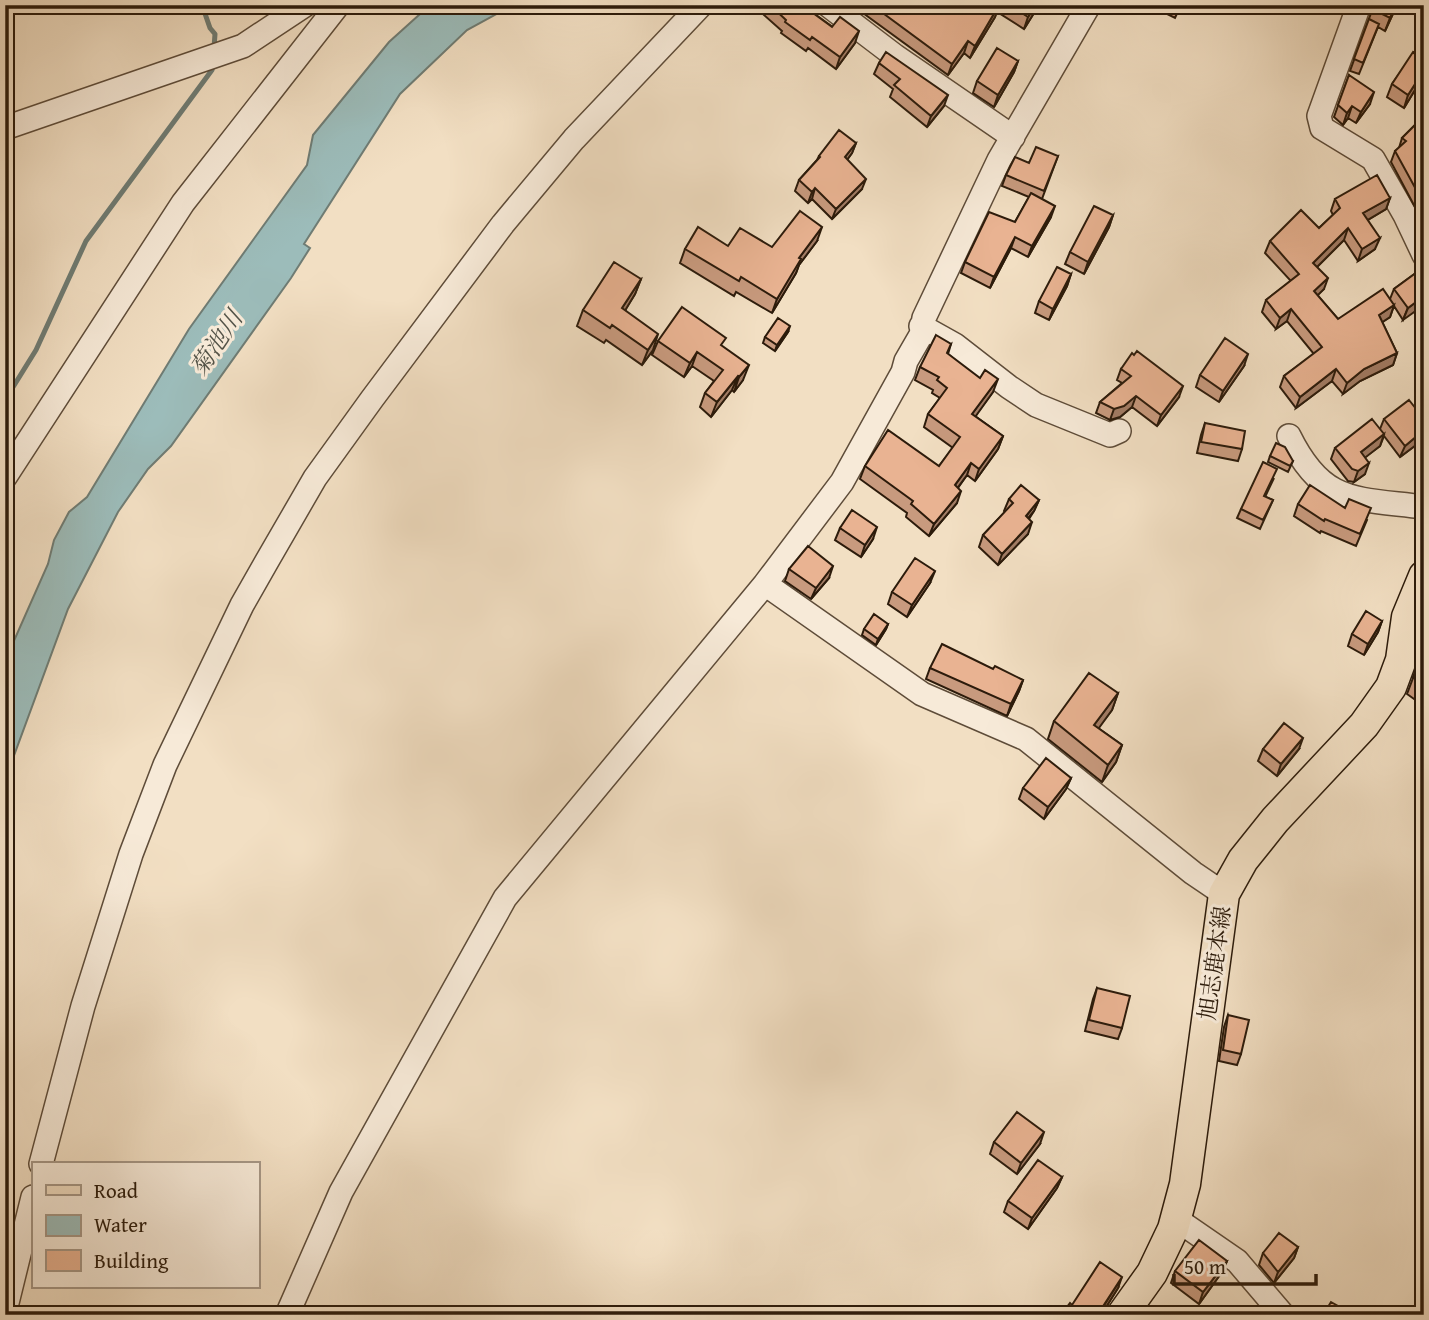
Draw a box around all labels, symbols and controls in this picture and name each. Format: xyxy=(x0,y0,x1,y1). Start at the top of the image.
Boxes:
water label: 菊池川 xyxy=(181,301,252,383)
street label: 旭志鹿本線 xyxy=(1190,904,1238,1022)
legend xyxy=(32,1162,259,1288)
text: Road xyxy=(94,1175,139,1206)
text: Water xyxy=(94,1209,147,1240)
scale bar xyxy=(1174,1243,1315,1287)
text: Building xyxy=(94,1245,169,1276)
text: 50 m xyxy=(1184,1251,1226,1282)

